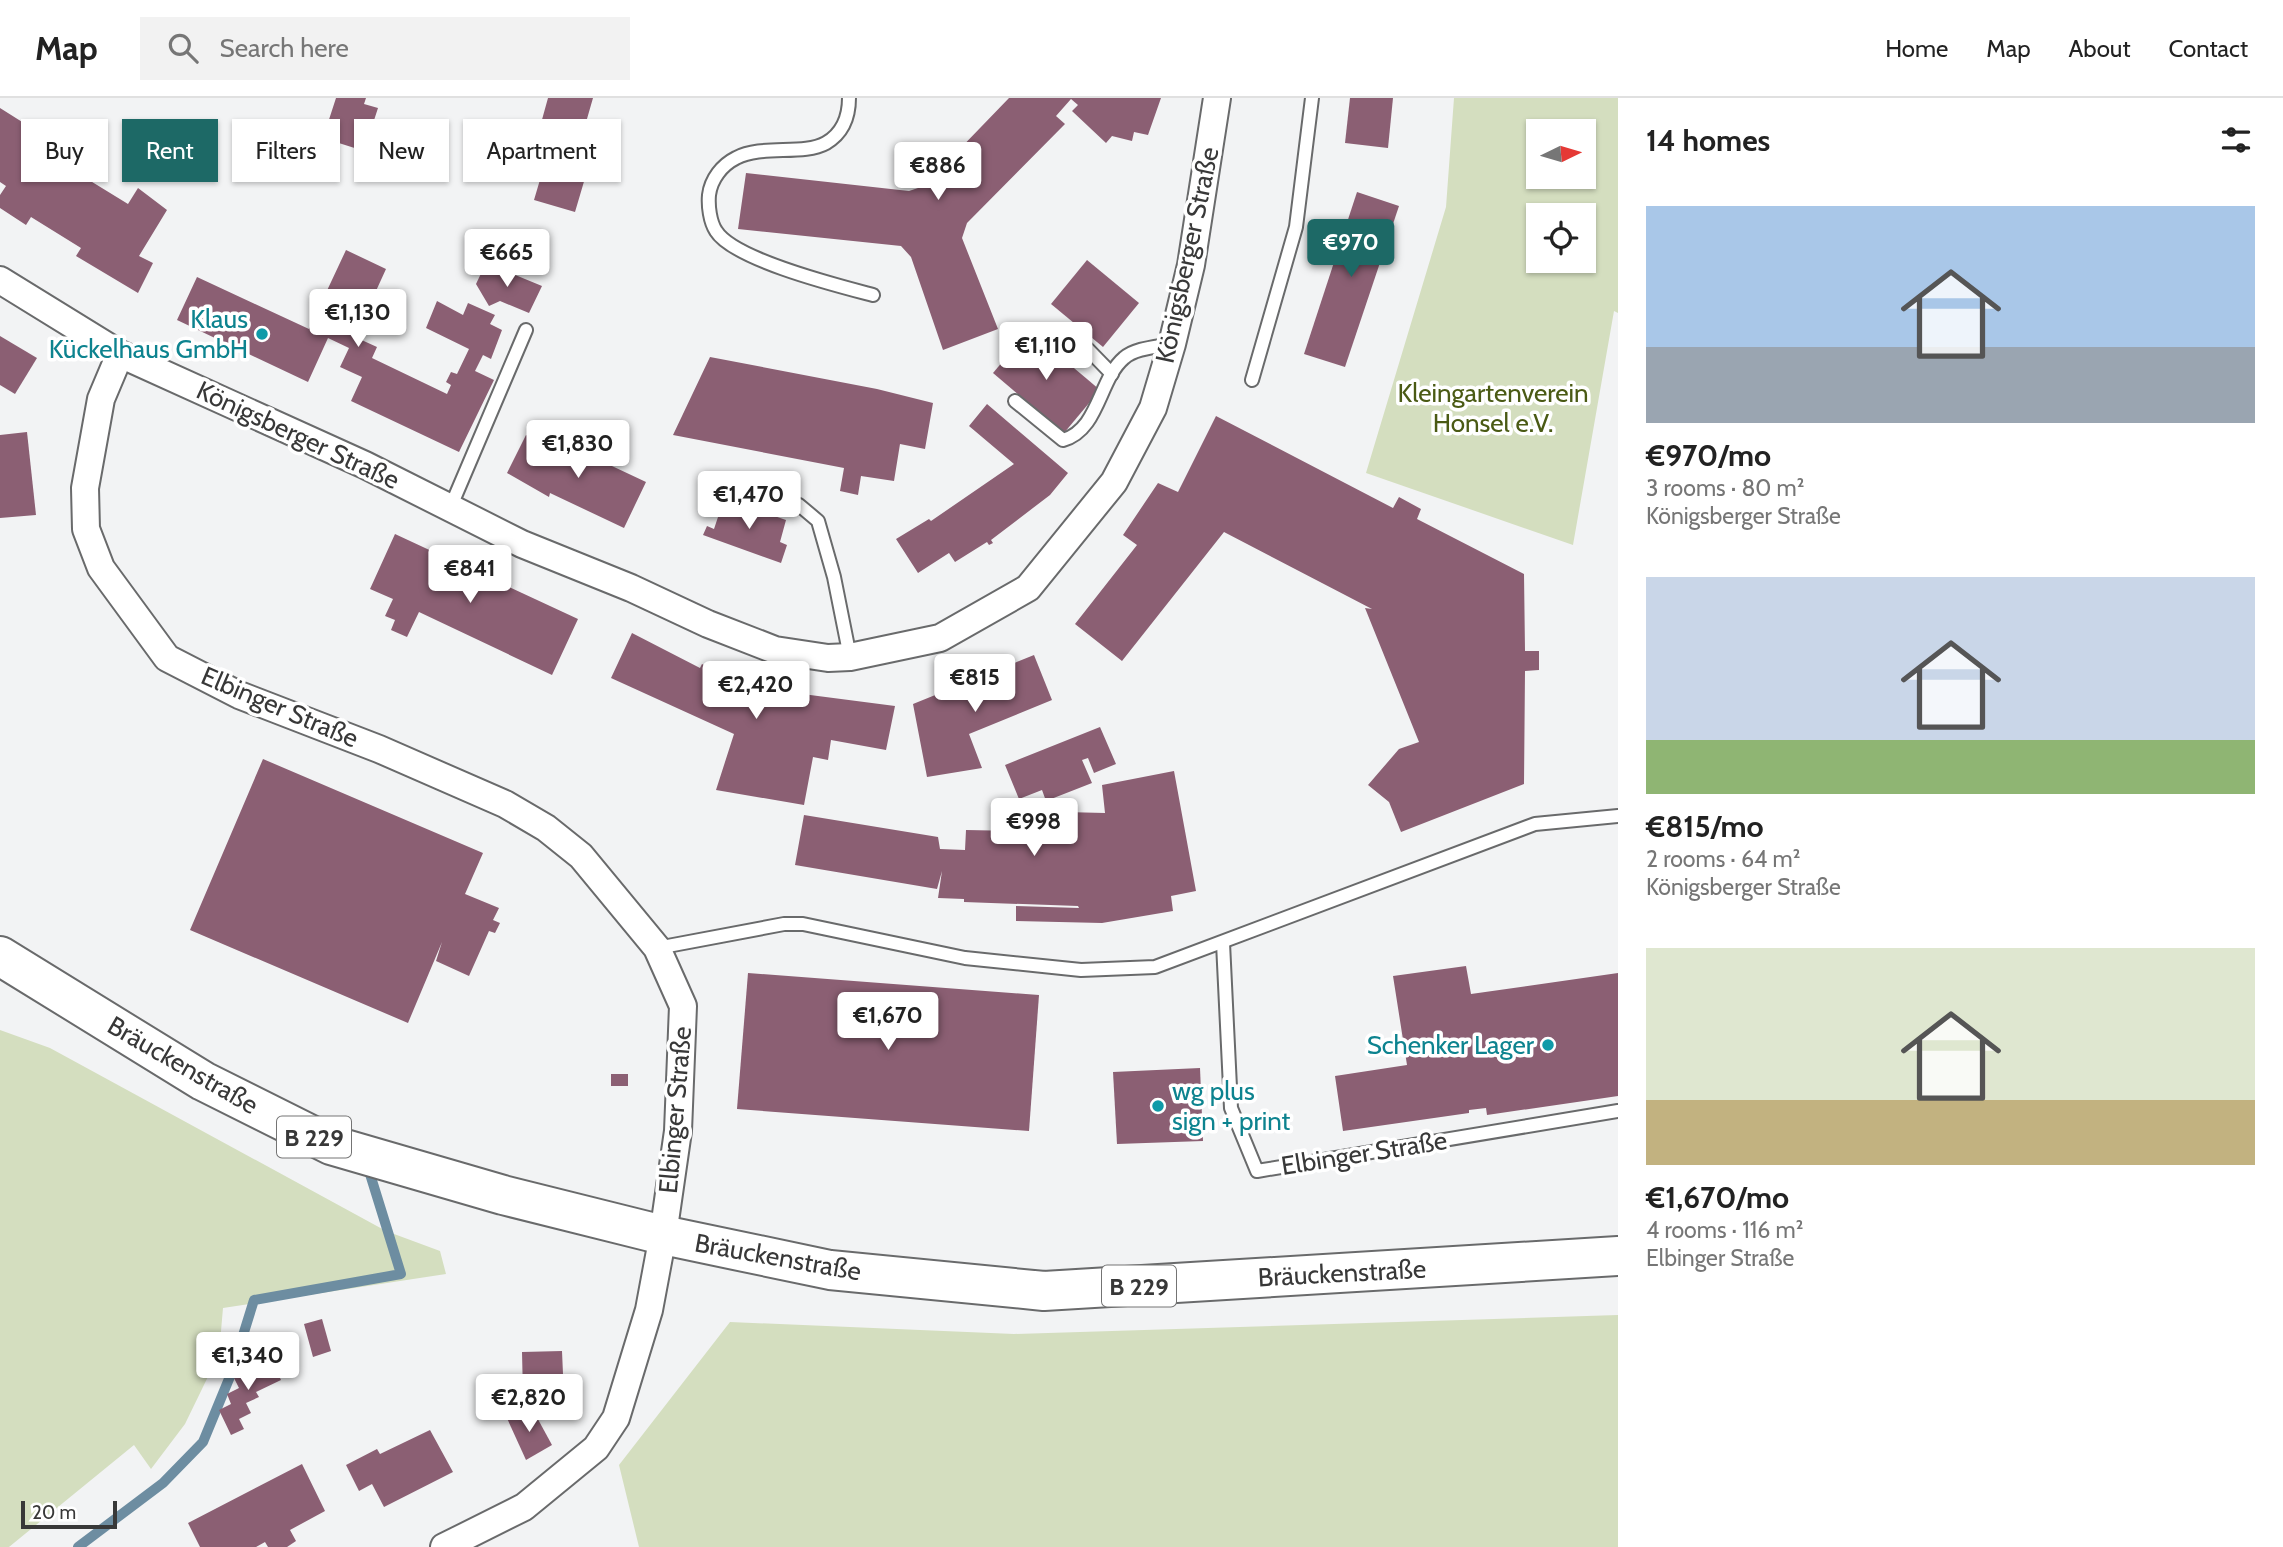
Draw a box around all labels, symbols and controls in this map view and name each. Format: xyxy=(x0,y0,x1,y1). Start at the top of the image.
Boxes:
search box xyxy=(140,17,630,80)
text: Map xyxy=(35,28,98,68)
icon: search xyxy=(164,29,202,67)
text: Search here xyxy=(220,32,349,64)
text: Home xyxy=(1885,34,1948,63)
text: Map xyxy=(1986,34,2031,63)
text: About xyxy=(2069,34,2131,63)
text: Contact xyxy=(2169,34,2248,63)
chip: Buy xyxy=(21,119,108,182)
chip: Rent xyxy=(122,119,218,182)
chip: Filters xyxy=(232,119,340,182)
chip: New xyxy=(354,119,449,182)
chip: Apartment xyxy=(463,119,621,182)
north arrow xyxy=(1526,119,1596,189)
map controls xyxy=(1526,119,1596,273)
icon: filters xyxy=(2217,121,2255,159)
text: 14 homes xyxy=(1646,122,1770,159)
pin: €886 xyxy=(897,142,979,202)
street label: Königsberger Straße xyxy=(1148,144,1226,366)
text: €886 xyxy=(910,151,966,179)
button: locate xyxy=(1526,203,1596,273)
pin: €970 xyxy=(1310,220,1392,279)
text: €970 xyxy=(1323,228,1379,256)
pin: €665 xyxy=(466,230,548,289)
text: €665 xyxy=(481,238,533,266)
icon: home xyxy=(1888,251,2014,377)
pin: €1,130 xyxy=(301,289,415,349)
text: €1,130 xyxy=(325,298,391,326)
place label: Klaus Kückelhaus GmbH xyxy=(49,303,248,365)
pin: €1,110 xyxy=(989,322,1103,382)
marker: Klaus Kückelhaus GmbH xyxy=(254,326,270,342)
text: €1,110 xyxy=(1015,331,1077,359)
street label: Königsberger Straße xyxy=(191,374,405,496)
park label: Kleingartenverein Honsel e.V. xyxy=(1398,377,1589,439)
pin: €1,830 xyxy=(521,420,635,480)
text: €1,830 xyxy=(542,429,614,457)
text: €970/mo xyxy=(1646,437,1771,474)
pin: €1,470 xyxy=(692,472,806,531)
text: 3 rooms · 80 m² xyxy=(1646,474,1804,502)
text: €1,470 xyxy=(714,480,784,508)
text: Königsberger Straße xyxy=(1646,502,1841,530)
pin: €841 xyxy=(429,546,511,605)
text: €841 xyxy=(444,554,496,582)
icon: home xyxy=(1888,622,2014,748)
pin: €815 xyxy=(934,654,1016,714)
street label: Elbinger Straße xyxy=(197,660,363,754)
pin: €2,420 xyxy=(699,662,813,721)
text: €815 xyxy=(950,663,1000,691)
text: €2,420 xyxy=(719,670,793,698)
pin: €998 xyxy=(993,798,1075,858)
text: €998 xyxy=(1007,807,1061,835)
text: €815/mo xyxy=(1646,808,1764,845)
text: 2 rooms · 64 m² xyxy=(1646,845,1800,873)
text: Königsberger Straße xyxy=(1646,873,1841,901)
pin: €1,670 xyxy=(831,992,945,1052)
icon: home xyxy=(1888,993,2014,1119)
text: €1,670 xyxy=(853,1001,923,1029)
street label: Bräuckenstraße xyxy=(102,1009,264,1121)
street label: Elbinger Straße xyxy=(652,1025,698,1195)
place label: Schenker Lager xyxy=(1367,1029,1535,1061)
marker: Schenker Lager xyxy=(1540,1037,1556,1053)
place label: wg plus sign + print xyxy=(1172,1075,1290,1137)
marker: wg plus sign + print xyxy=(1150,1098,1166,1114)
road number: B 229 xyxy=(277,1116,351,1157)
street label: Elbinger Straße xyxy=(1279,1124,1449,1182)
text: €1,670/mo xyxy=(1646,1179,1789,1216)
text: 4 rooms · 116 m² xyxy=(1646,1216,1803,1244)
street label: Bräuckenstraße xyxy=(692,1227,864,1287)
text: Elbinger Straße xyxy=(1646,1244,1794,1272)
street label: Bräuckenstraße xyxy=(1257,1253,1427,1293)
road number: B 229 xyxy=(1102,1266,1176,1306)
pin: €1,340 xyxy=(191,1332,305,1392)
text: €1,340 xyxy=(212,1341,284,1369)
pin: €2,820 xyxy=(472,1374,586,1434)
text: €2,820 xyxy=(492,1383,566,1411)
scale bar xyxy=(21,1498,117,1530)
text: 20 m xyxy=(32,1501,76,1524)

